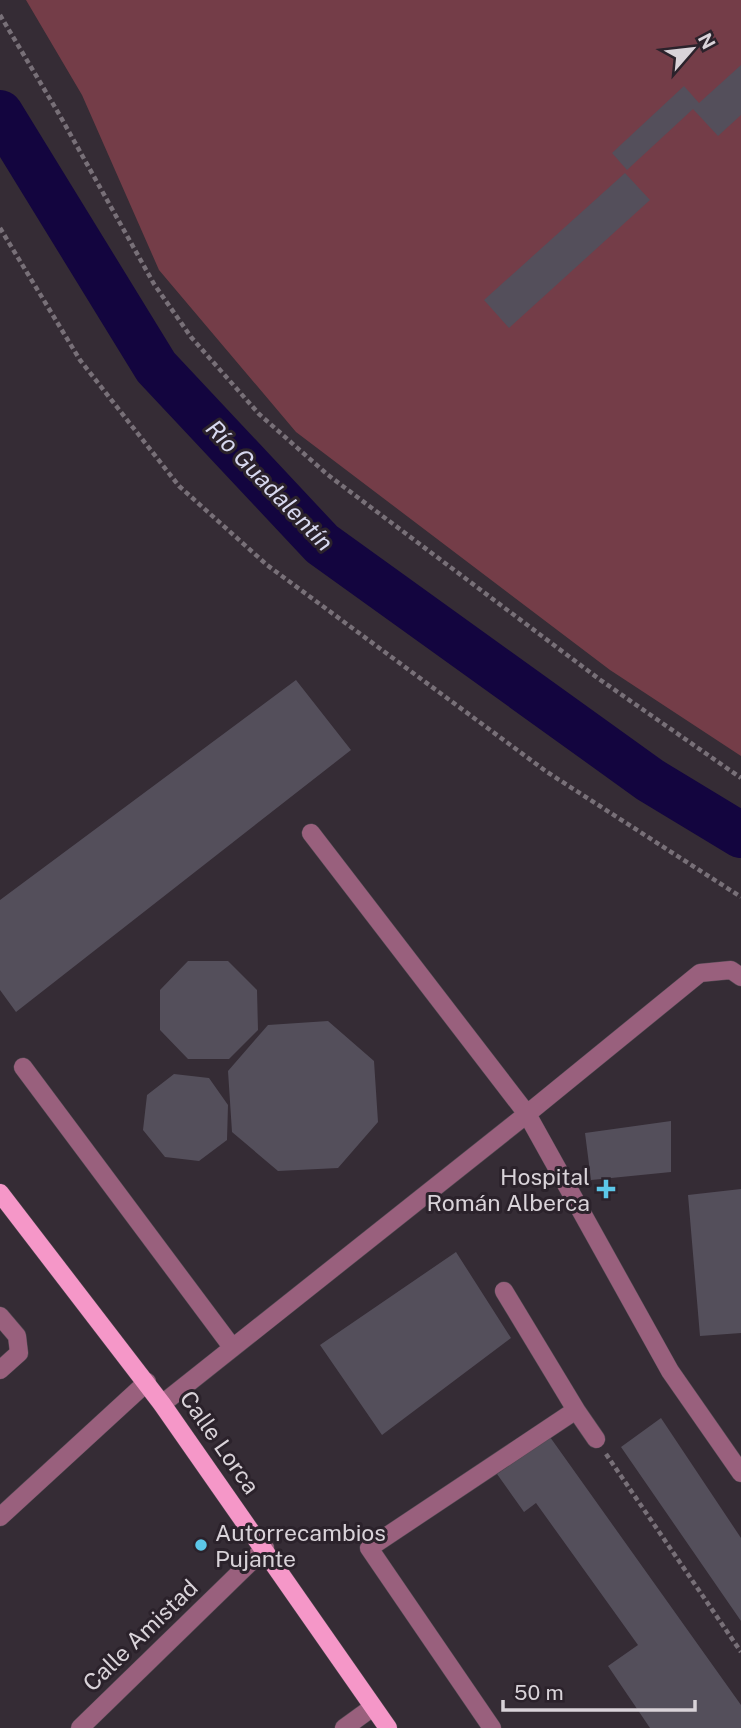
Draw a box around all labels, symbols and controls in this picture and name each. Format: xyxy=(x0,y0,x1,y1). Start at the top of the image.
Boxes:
north arrow xyxy=(657,14,727,84)
text: N xyxy=(694,29,720,53)
water label: Río Guadalentín xyxy=(201,414,339,556)
place label: Hospital Román Alberca xyxy=(427,1163,590,1216)
marker: Hospital Román Alberca xyxy=(596,1179,616,1199)
street label: Calle Lorca xyxy=(175,1385,265,1499)
place label: Autorrecambios Pujante xyxy=(215,1519,386,1572)
marker: Autorrecambios Pujante xyxy=(193,1537,209,1553)
street label: Calle Amistad xyxy=(77,1574,203,1696)
scale bar xyxy=(503,1668,696,1712)
text: 50 m xyxy=(514,1680,564,1705)

